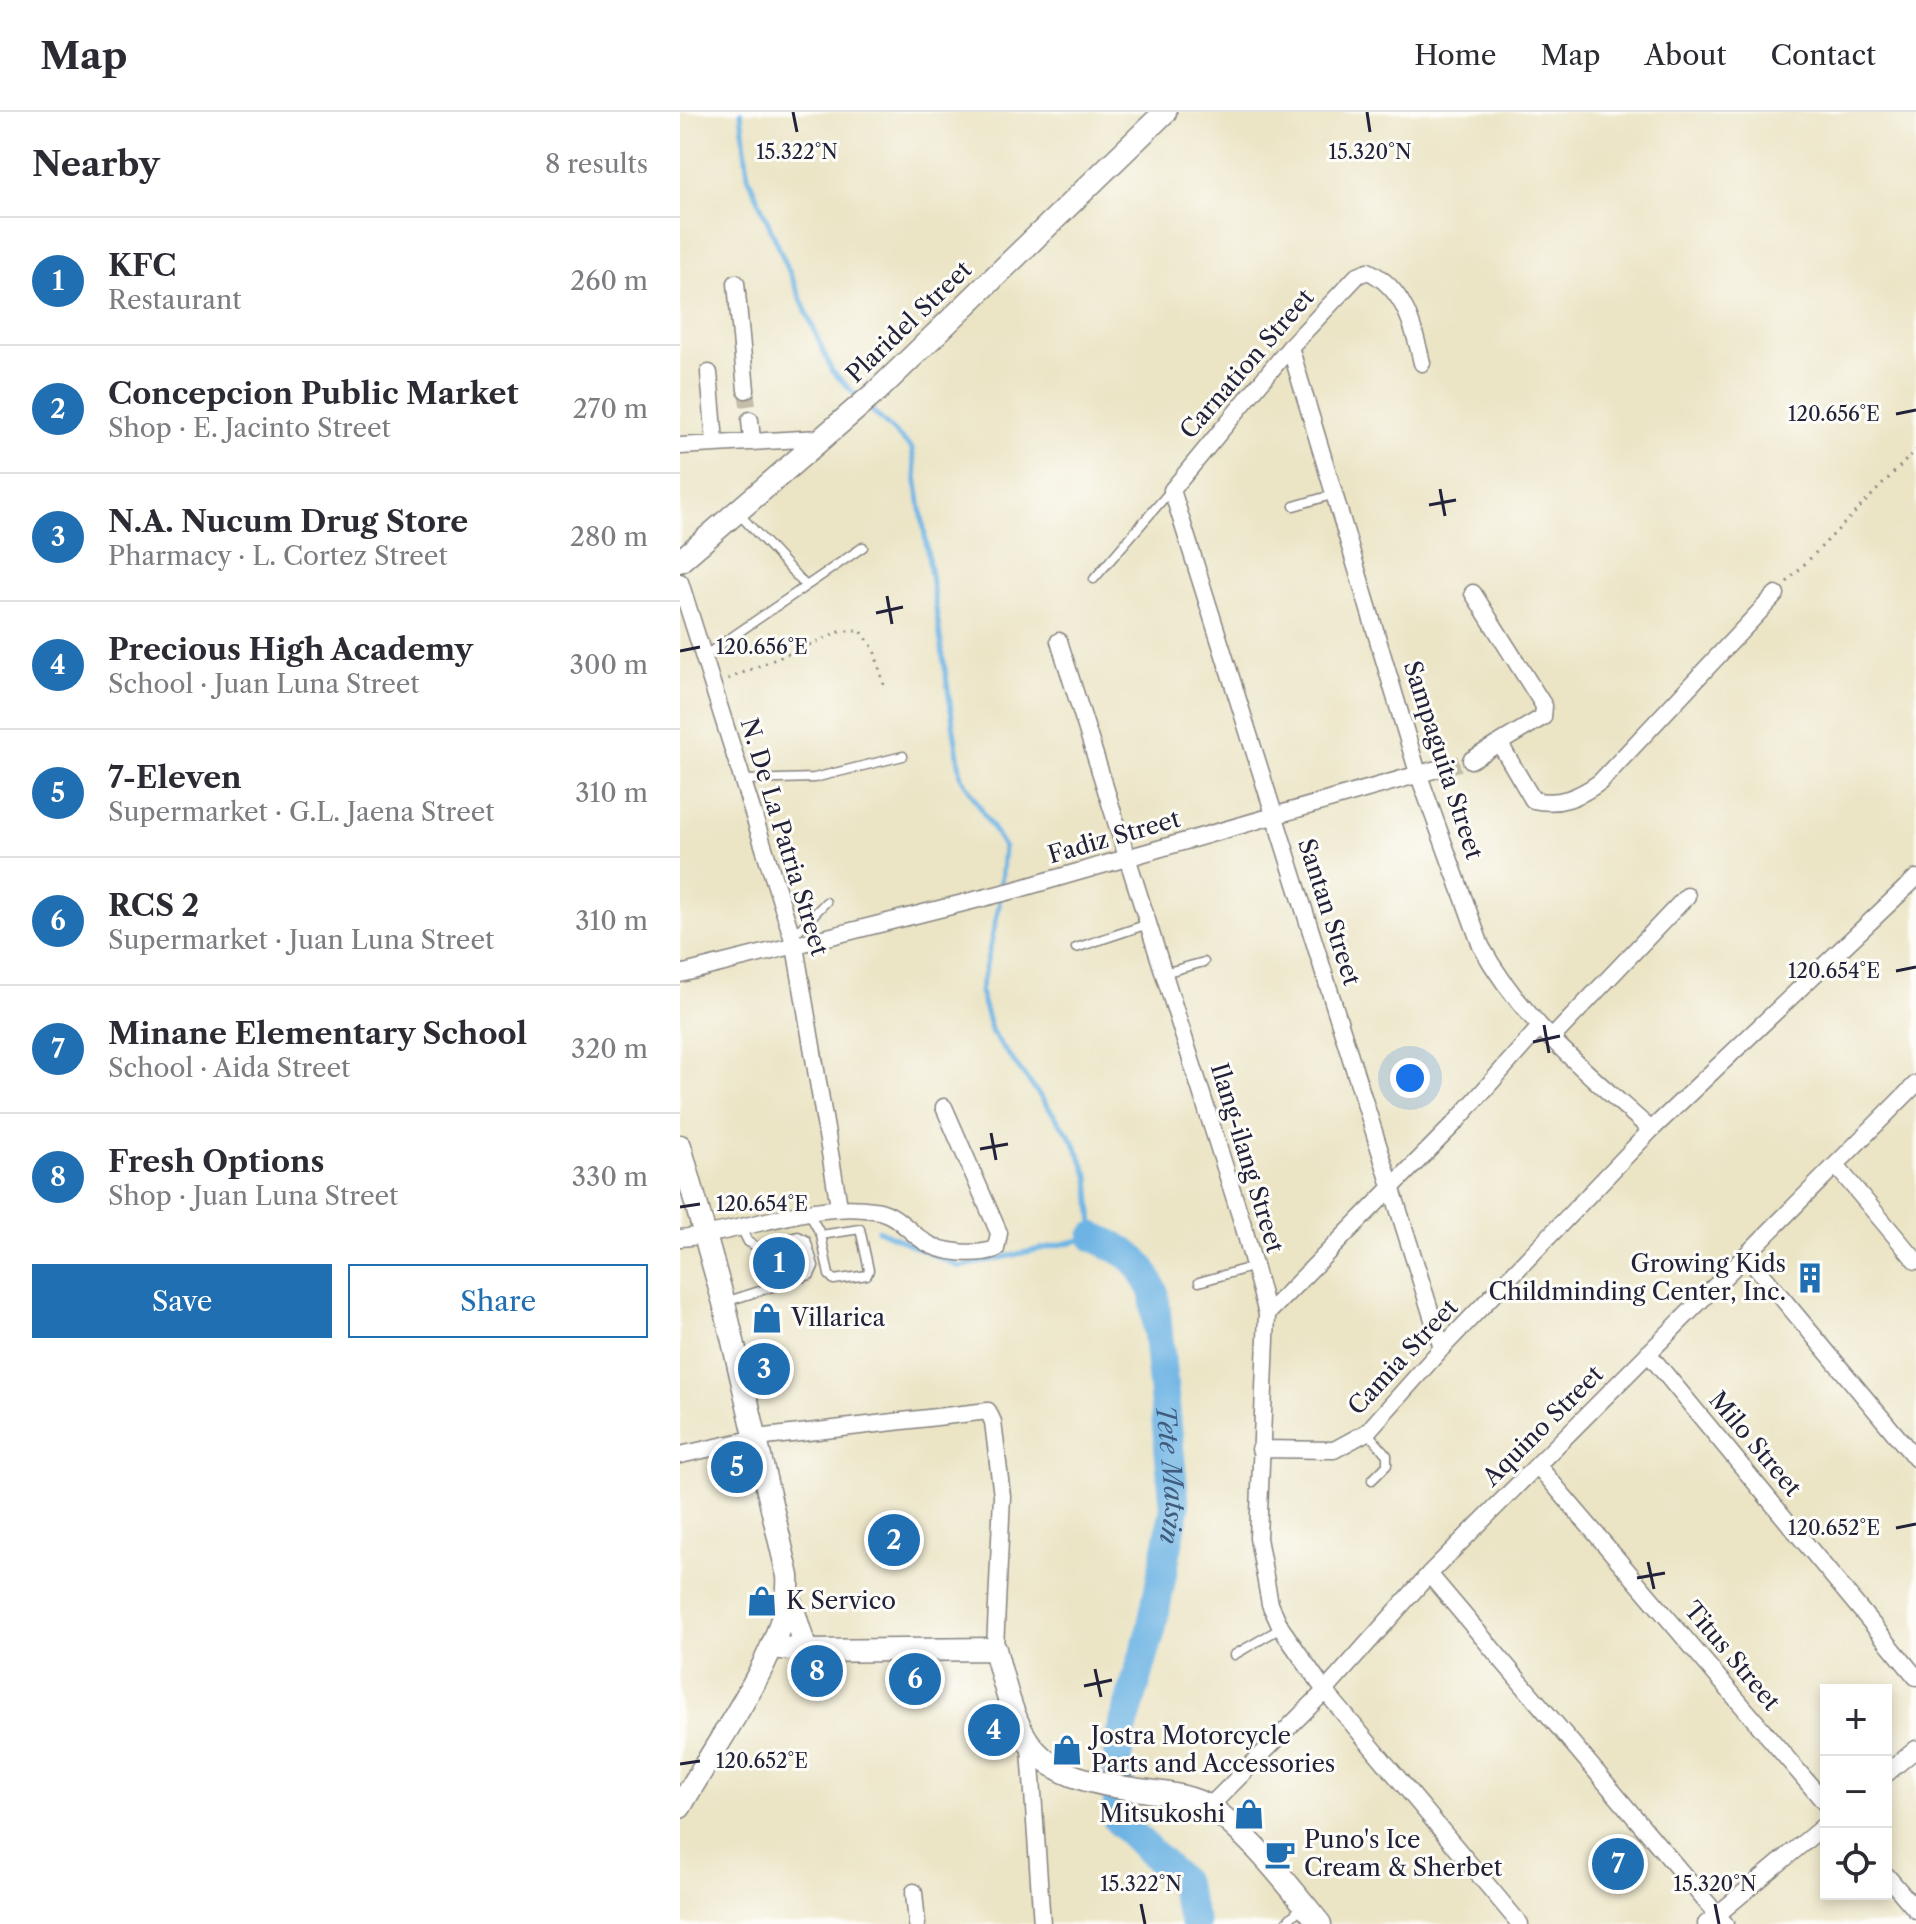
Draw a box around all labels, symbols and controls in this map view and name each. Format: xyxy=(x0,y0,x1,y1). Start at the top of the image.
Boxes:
text: Map xyxy=(40,32,128,79)
text: Home xyxy=(1414,38,1496,72)
text: Map xyxy=(1540,38,1600,72)
text: About xyxy=(1644,38,1726,72)
text: Contact xyxy=(1770,38,1876,72)
text: 15.322°N xyxy=(756,140,838,164)
text: 15.320°N xyxy=(1329,140,1411,164)
text: Nearby xyxy=(32,143,160,185)
text: 8 results xyxy=(545,148,648,180)
text: KFC xyxy=(108,247,176,284)
street label: Plaridel Street xyxy=(840,254,978,389)
text: 1 xyxy=(52,265,64,297)
text: 260 m xyxy=(570,265,648,297)
street label: Carnation Street xyxy=(1174,282,1320,444)
text: Restaurant xyxy=(108,284,242,316)
text: Concepcion Public Market xyxy=(108,375,519,412)
text: 2 xyxy=(50,393,66,425)
text: 270 m xyxy=(573,393,648,425)
text: 120.656°E xyxy=(1788,402,1880,426)
text: Shop · E. Jacinto Street xyxy=(108,412,391,444)
text: N.A. Nucum Drug Store xyxy=(108,503,468,540)
text: 3 xyxy=(51,521,65,553)
text: 280 m xyxy=(570,521,648,553)
text: Pharmacy · L. Cortez Street xyxy=(108,540,448,572)
text: Precious High Academy xyxy=(108,631,473,668)
text: 120.656°E xyxy=(716,635,808,659)
text: 4 xyxy=(50,649,66,681)
text: 300 m xyxy=(570,649,648,681)
street label: Sampaguita Street xyxy=(1398,657,1489,863)
text: School · Juan Luna Street xyxy=(108,668,420,700)
street label: N. De La Patria Street xyxy=(735,715,835,960)
text: 7-Eleven xyxy=(108,759,242,796)
text: 5 xyxy=(51,777,65,809)
text: 310 m xyxy=(575,777,648,809)
text: Supermarket · G.L. Jaena Street xyxy=(108,796,494,828)
street label: Fadiz Street xyxy=(1044,804,1184,869)
street label: Santan Street xyxy=(1292,835,1367,989)
text: RCS 2 xyxy=(108,887,199,924)
text: 6 xyxy=(50,905,66,937)
text: 310 m xyxy=(575,905,648,937)
text: Supermarket · Juan Luna Street xyxy=(108,924,494,956)
text: 120.654°E xyxy=(1788,959,1880,983)
text: Minane Elementary School xyxy=(108,1015,527,1052)
text: 7 xyxy=(51,1033,65,1065)
text: 320 m xyxy=(571,1033,648,1065)
text: School · Aida Street xyxy=(108,1052,350,1084)
your location xyxy=(1390,1058,1430,1098)
street label: Ilang-ilang Street xyxy=(1205,1060,1290,1257)
text: Fresh Options xyxy=(108,1143,324,1180)
text: 8 xyxy=(50,1161,66,1193)
text: 330 m xyxy=(572,1161,648,1193)
text: Shop · Juan Luna Street xyxy=(108,1180,398,1212)
text: 120.654°E xyxy=(716,1192,808,1216)
pin: 1 xyxy=(753,1233,805,1293)
place label: Growing Kids Childminding Center, Inc. xyxy=(1489,1249,1786,1306)
building icon: Growing Kids Childminding Center, Inc. xyxy=(1793,1261,1827,1295)
button: Save xyxy=(32,1264,332,1338)
button: Share xyxy=(348,1264,648,1338)
street label: Camia Street xyxy=(1342,1292,1464,1421)
shop icon: Villarica xyxy=(750,1301,784,1335)
place label: Villarica xyxy=(790,1303,886,1332)
pin: 3 xyxy=(738,1339,790,1399)
street label: Aquino Street xyxy=(1476,1359,1609,1493)
street label: Milo Street xyxy=(1703,1385,1808,1502)
water label: Tete Matsin xyxy=(1149,1403,1191,1547)
pin: 5 xyxy=(711,1437,763,1497)
pin: 2 xyxy=(868,1510,920,1570)
text: 120.652°E xyxy=(1788,1516,1880,1540)
shop icon: K Servico xyxy=(745,1584,779,1618)
place label: K Servico xyxy=(786,1586,896,1615)
street label: Titus Street xyxy=(1679,1595,1787,1716)
pin: 8 xyxy=(791,1641,843,1701)
pin: 6 xyxy=(889,1649,941,1709)
map controls xyxy=(1820,1684,1892,1900)
button: + xyxy=(1820,1684,1892,1756)
pin: 4 xyxy=(968,1700,1020,1760)
place label: Jostra Motorcycle Parts and Accessories xyxy=(1087,1721,1335,1778)
shop icon: Jostra Motorcycle Parts and Accessories xyxy=(1050,1733,1084,1767)
text: 120.652°E xyxy=(716,1749,808,1773)
button: − xyxy=(1820,1756,1892,1828)
shop icon: Mitsukoshi xyxy=(1232,1797,1266,1831)
place label: Mitsukoshi xyxy=(1099,1799,1225,1828)
place label: Puno's Ice Cream & Sherbet xyxy=(1304,1825,1503,1882)
button: locate xyxy=(1820,1828,1892,1900)
pin: 7 xyxy=(1592,1834,1644,1894)
cafe icon: Puno's Ice Cream & Sherbet xyxy=(1263,1837,1297,1871)
text: 15.322°N xyxy=(1100,1872,1182,1896)
text: 15.320°N xyxy=(1674,1872,1756,1896)

